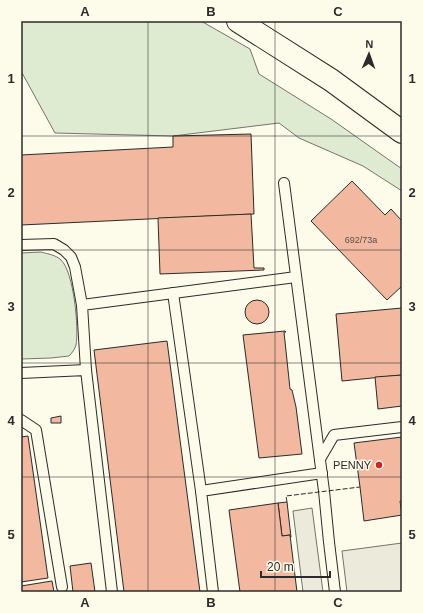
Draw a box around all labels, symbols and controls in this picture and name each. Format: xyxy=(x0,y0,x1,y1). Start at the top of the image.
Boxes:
text: A xyxy=(80,4,90,19)
text: B xyxy=(206,4,216,19)
text: C xyxy=(333,4,343,19)
north arrow xyxy=(349,34,389,74)
text: N xyxy=(365,38,374,50)
text: 1 xyxy=(7,71,15,86)
text: 1 xyxy=(408,71,416,86)
text: 2 xyxy=(7,185,15,200)
text: 2 xyxy=(408,185,416,200)
house number: 692/73a xyxy=(345,235,377,245)
text: 3 xyxy=(7,299,15,314)
text: 3 xyxy=(408,299,416,314)
text: 4 xyxy=(7,413,15,428)
text: 4 xyxy=(408,413,416,428)
place label: PENNY xyxy=(333,459,372,471)
marker: PENNY xyxy=(374,460,384,470)
text: 5 xyxy=(7,527,15,542)
text: 5 xyxy=(408,527,416,542)
scale bar xyxy=(261,553,330,579)
text: 20 m xyxy=(267,560,294,574)
text: A xyxy=(80,595,90,610)
text: B xyxy=(206,595,216,610)
text: C xyxy=(333,595,343,610)

